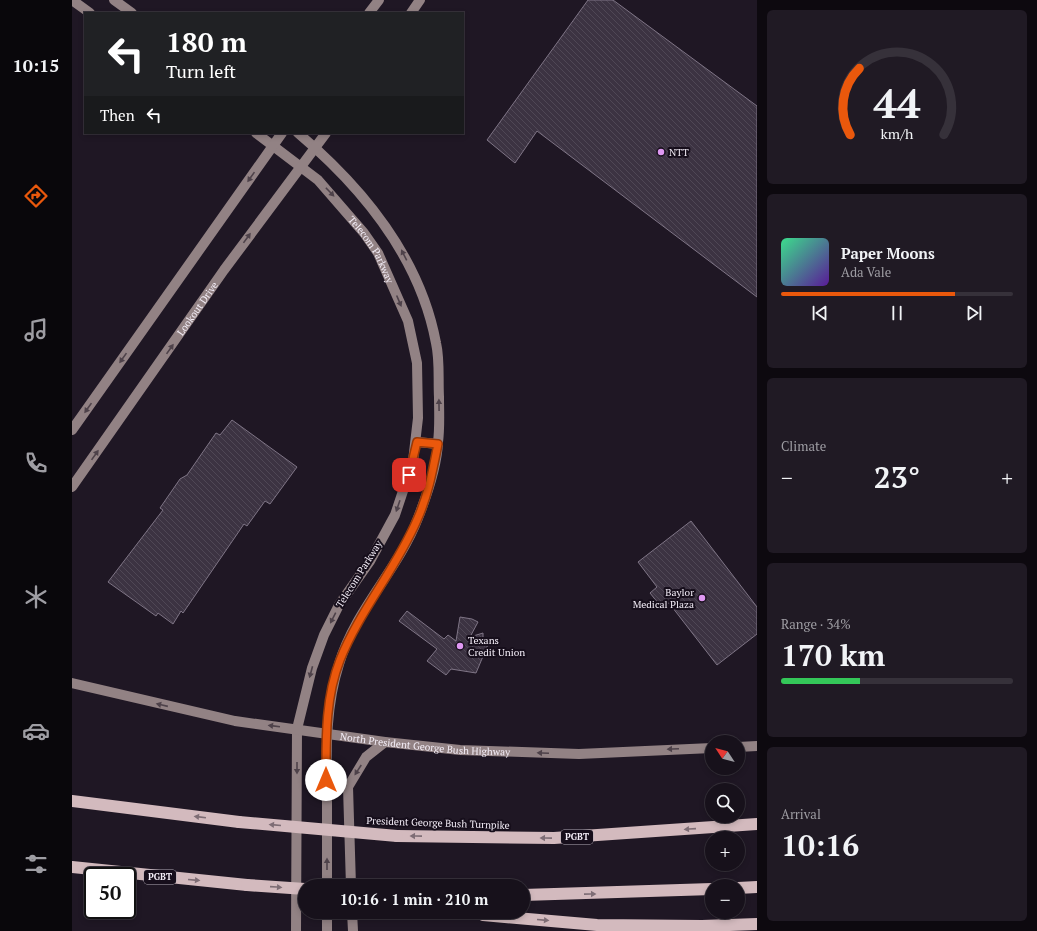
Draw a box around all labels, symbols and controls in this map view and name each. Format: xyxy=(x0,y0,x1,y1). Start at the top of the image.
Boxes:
text: 180 m xyxy=(166,23,247,60)
icon: left xyxy=(100,28,152,80)
text: 10:15 xyxy=(13,53,59,77)
text: Turn left xyxy=(166,59,236,83)
text: 44 xyxy=(873,75,921,130)
icon: left xyxy=(143,104,165,126)
text: Then xyxy=(100,105,135,125)
text: km/h xyxy=(881,124,914,143)
place label: NTT xyxy=(669,146,689,159)
marker: NTT xyxy=(656,147,666,157)
one-way arrow xyxy=(247,172,255,182)
icon: directions xyxy=(22,182,50,210)
one-way arrow xyxy=(325,187,335,197)
street label: Telecom Parkway xyxy=(346,213,397,286)
one-way arrow xyxy=(242,233,251,244)
text: Paper Moons xyxy=(841,243,935,263)
one-way arrow xyxy=(400,250,407,261)
text: Ada Vale xyxy=(841,263,891,281)
street label: Lookout Drive xyxy=(174,279,220,338)
one-way arrow xyxy=(397,295,403,307)
icon: previous xyxy=(809,302,831,324)
icon: pause xyxy=(886,302,908,324)
icon: next xyxy=(963,302,985,324)
icon: music xyxy=(22,316,50,344)
one-way arrow xyxy=(166,344,174,355)
one-way arrow xyxy=(119,353,127,363)
one-way arrow xyxy=(436,398,442,411)
one-way arrow xyxy=(84,403,92,413)
text: Climate xyxy=(781,437,826,455)
icon: phone xyxy=(22,449,50,477)
one-way arrow xyxy=(91,450,99,461)
text: 23° xyxy=(874,457,920,497)
pin xyxy=(392,458,426,492)
text: − xyxy=(781,463,793,492)
text: + xyxy=(1001,463,1013,492)
icon: arrive xyxy=(398,464,420,486)
one-way arrow xyxy=(395,501,401,513)
street label: Telecom Parkway xyxy=(333,537,385,610)
icon: climate xyxy=(22,583,50,611)
place label: Baylor Medical Plaza xyxy=(633,586,694,611)
marker: Baylor Medical Plaza xyxy=(697,593,707,603)
one-way arrow xyxy=(329,612,336,624)
text: Range · 34% xyxy=(781,615,851,633)
place label: Texans Credit Union xyxy=(468,634,525,659)
text: 170 km xyxy=(781,635,885,675)
marker: Texans Credit Union xyxy=(455,641,465,651)
one-way arrow xyxy=(308,666,314,678)
one-way arrow xyxy=(156,701,169,707)
icon: car xyxy=(22,717,50,745)
one-way arrow xyxy=(268,723,280,729)
street label: North President George Bush Highway xyxy=(339,729,511,758)
north arrow xyxy=(705,735,745,775)
map controls xyxy=(705,735,745,919)
one-way arrow xyxy=(666,746,679,752)
one-way arrow xyxy=(537,749,549,756)
position arrow xyxy=(305,759,347,801)
one-way arrow xyxy=(294,762,300,775)
one-way arrow xyxy=(354,764,361,775)
button: search xyxy=(705,783,745,823)
text: Arrival xyxy=(781,805,821,823)
one-way arrow xyxy=(194,814,206,820)
street label: President George Bush Turnpike xyxy=(366,814,510,832)
one-way arrow xyxy=(269,822,281,828)
one-way arrow xyxy=(684,825,696,832)
text: 10:16 xyxy=(781,825,859,865)
road number: PGBT xyxy=(561,830,593,844)
button: + xyxy=(705,831,745,871)
one-way arrow xyxy=(409,833,422,839)
one-way arrow xyxy=(539,835,552,841)
icon: filters xyxy=(22,850,50,878)
one-way arrow xyxy=(324,857,330,870)
speed limit sign: 50 xyxy=(84,867,136,919)
road number: PGBT xyxy=(144,870,176,884)
one-way arrow xyxy=(188,877,200,884)
button: − xyxy=(705,879,745,919)
one-way arrow xyxy=(270,884,282,891)
text: 10:16 · 1 min · 210 m xyxy=(340,889,488,909)
one-way arrow xyxy=(584,891,596,898)
one-way arrow xyxy=(537,917,549,924)

